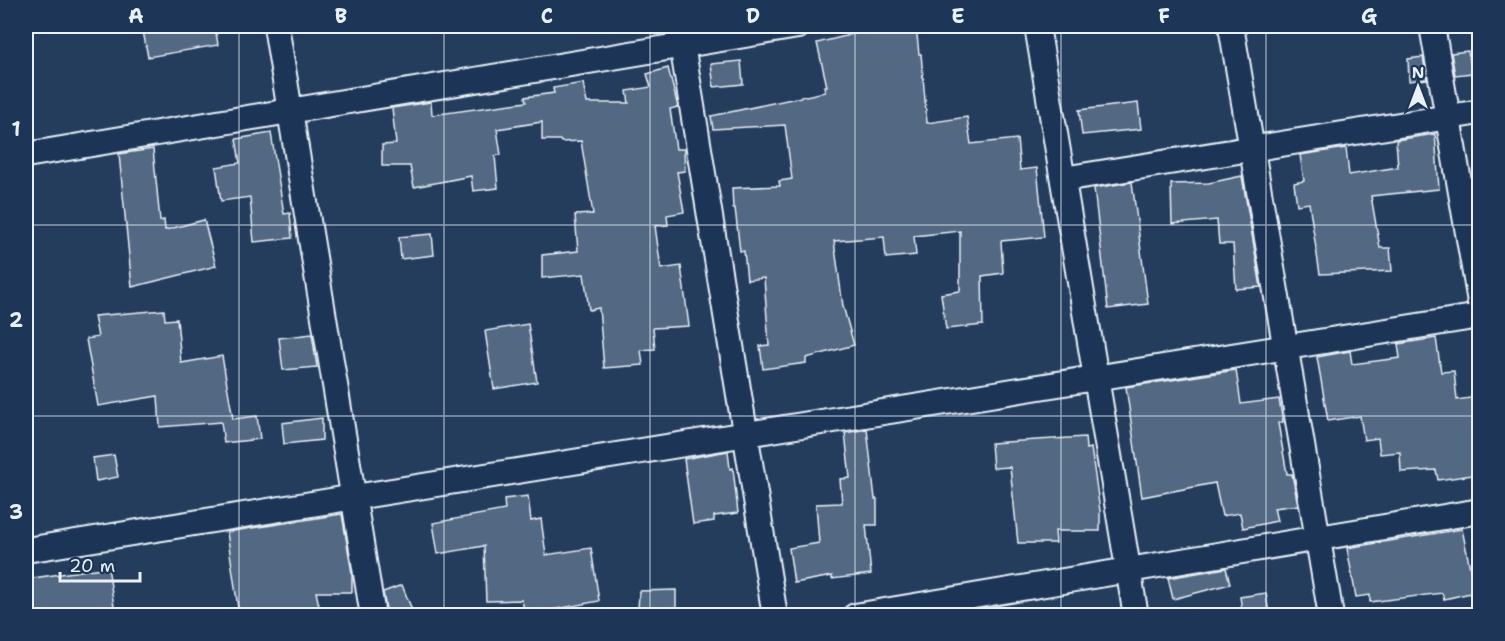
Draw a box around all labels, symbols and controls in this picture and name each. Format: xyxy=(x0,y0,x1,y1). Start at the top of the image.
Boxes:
text: A xyxy=(128,3,144,29)
text: B xyxy=(335,3,347,29)
text: C xyxy=(541,3,553,29)
text: D xyxy=(746,3,760,29)
text: E xyxy=(951,3,965,29)
text: F xyxy=(1158,3,1170,29)
text: G xyxy=(1361,3,1377,29)
north arrow xyxy=(1388,57,1448,117)
text: N xyxy=(1412,62,1424,83)
text: 1 xyxy=(11,116,21,142)
text: 2 xyxy=(9,307,23,333)
text: 3 xyxy=(9,499,23,525)
scale bar xyxy=(60,545,140,583)
text: 20 m xyxy=(69,554,115,578)

